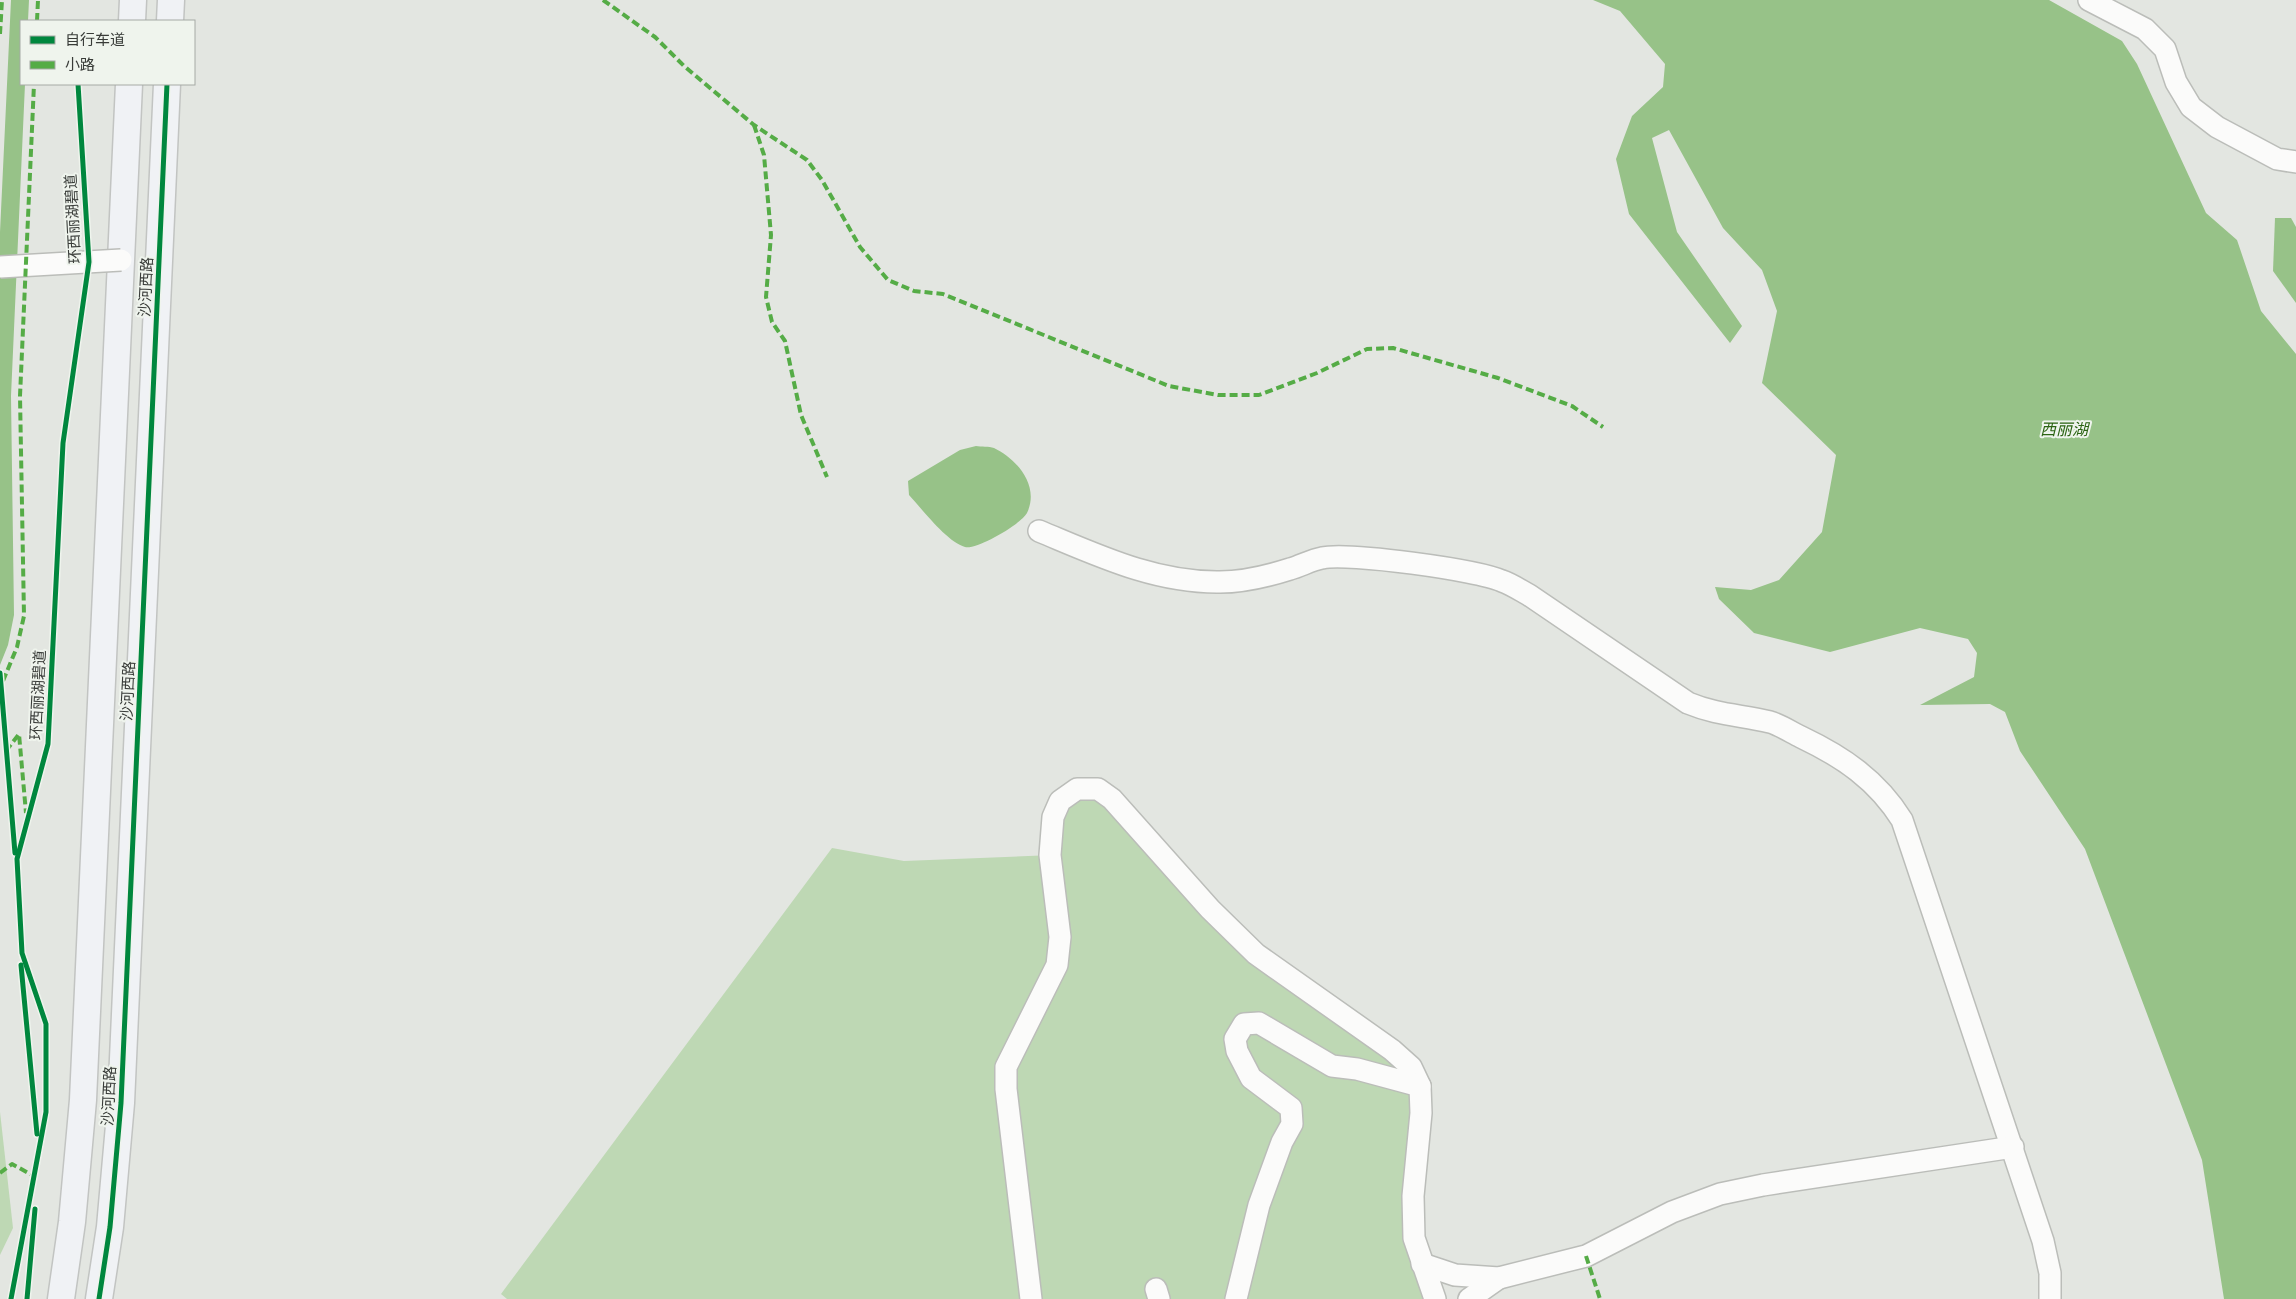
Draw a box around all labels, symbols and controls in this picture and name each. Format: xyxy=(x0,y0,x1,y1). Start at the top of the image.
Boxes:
legend xyxy=(20,20,195,85)
text: 自行车道 xyxy=(65,29,125,49)
text: 小路 xyxy=(65,54,95,74)
street label: 环西丽湖碧道 xyxy=(60,174,84,264)
street label: 沙河西路 xyxy=(133,257,157,317)
water label: 西丽湖 xyxy=(2040,418,2091,440)
street label: 环西丽湖碧道 xyxy=(25,650,49,740)
street label: 沙河西路 xyxy=(115,661,139,721)
street label: 沙河西路 xyxy=(96,1066,120,1126)

